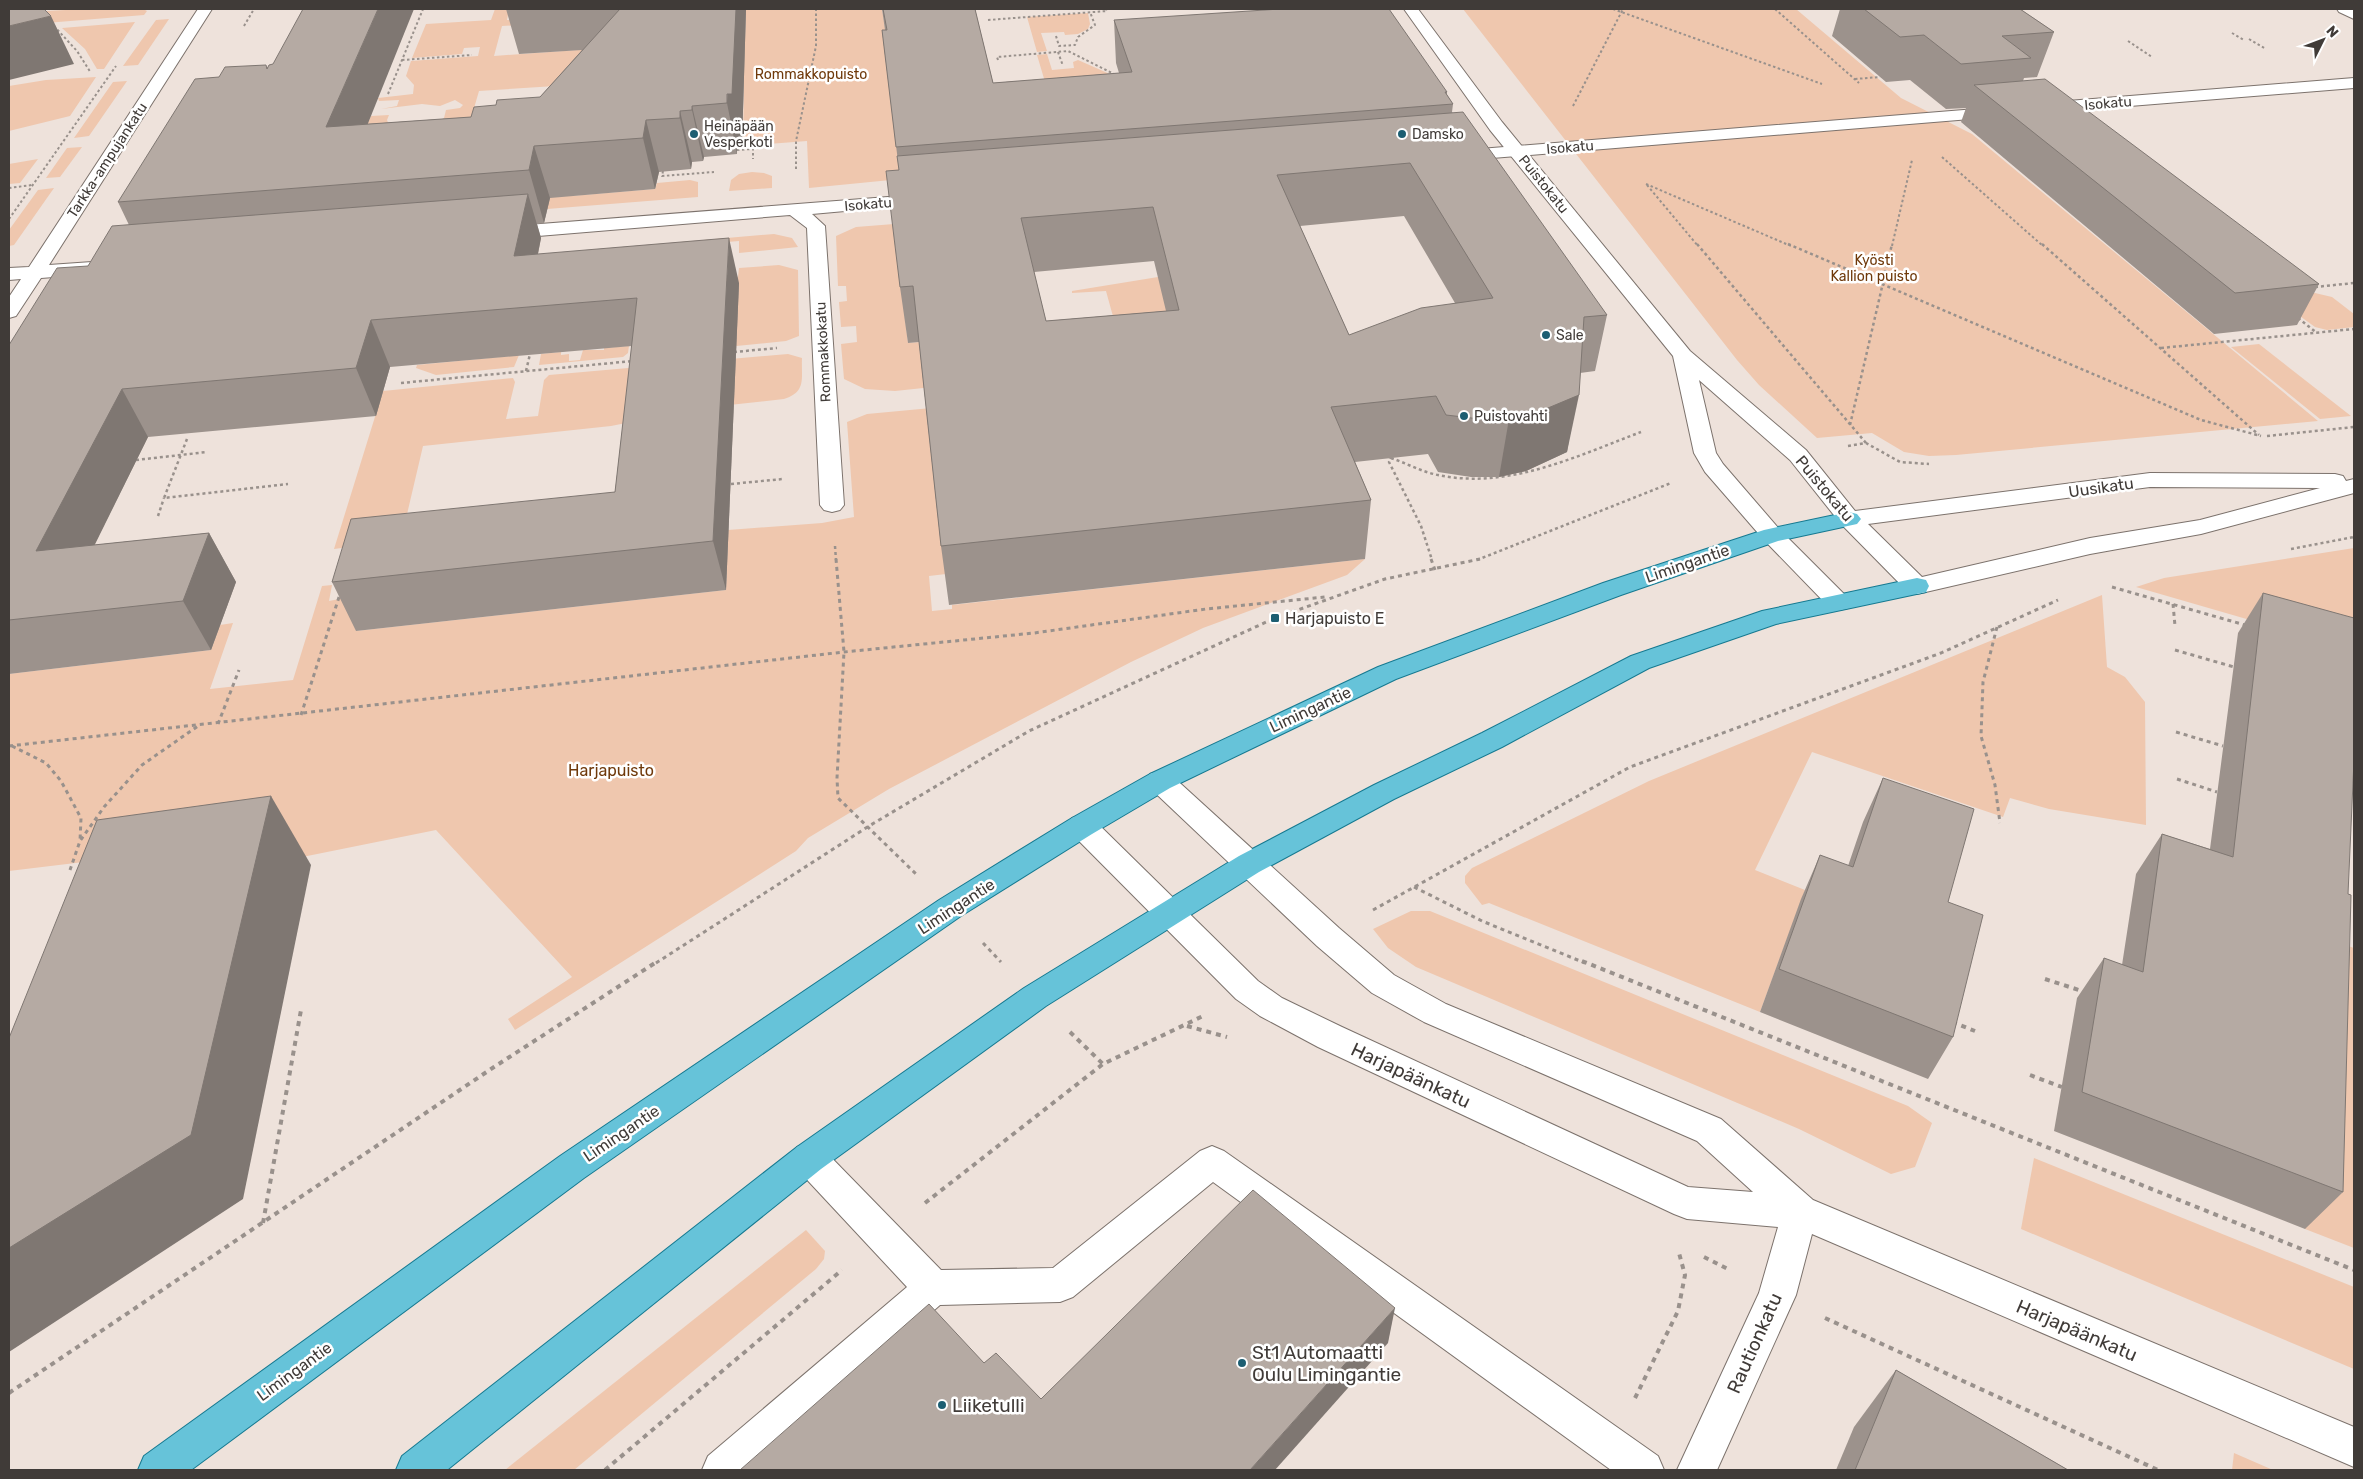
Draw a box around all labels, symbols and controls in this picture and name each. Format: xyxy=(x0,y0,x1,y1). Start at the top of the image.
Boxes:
north arrow xyxy=(2298,15,2348,65)
text: N xyxy=(2323,22,2342,41)
park label: Rommakkopuisto xyxy=(755,66,867,83)
street label: Isokatu xyxy=(2084,93,2133,114)
street label: Tarkka-ampujankatu xyxy=(64,99,151,221)
place label: Heinäpään Vesperkoti xyxy=(704,118,774,151)
place label: Damsko xyxy=(1412,126,1464,143)
marker: Heinäpään Vesperkoti xyxy=(688,128,700,140)
marker: Damsko xyxy=(1396,128,1408,140)
street label: Isokatu xyxy=(1546,137,1595,158)
street label: Puistokatu xyxy=(1515,152,1572,217)
street label: Isokatu xyxy=(844,194,893,215)
park label: Kyösti Kallion puisto xyxy=(1831,252,1918,285)
street label: Rommakkokatu xyxy=(812,301,835,403)
place label: Sale xyxy=(1556,327,1584,344)
marker: Sale xyxy=(1540,329,1552,341)
place label: Puistovahti xyxy=(1474,408,1548,425)
marker: Puistovahti xyxy=(1458,410,1470,422)
street label: Puistokatu xyxy=(1792,452,1858,525)
street label: Uusikatu xyxy=(2067,474,2135,501)
street label: Limingantie xyxy=(1643,540,1732,587)
place label: Harjapuisto E xyxy=(1285,609,1384,628)
marker: Harjapuisto E xyxy=(1269,612,1281,624)
street label: Limingantie xyxy=(1266,682,1354,737)
park label: Harjapuisto xyxy=(568,761,654,780)
street label: Limingantie xyxy=(914,875,998,938)
street label: Harjapäänkatu xyxy=(1347,1038,1474,1113)
street label: Limingantie xyxy=(580,1101,663,1166)
street label: Rautionkatu xyxy=(1722,1289,1787,1397)
street label: Harjapäänkatu xyxy=(2013,1295,2141,1366)
street label: Limingantie xyxy=(253,1338,335,1405)
place label: St1 Automaatti Oulu Limingantie xyxy=(1252,1341,1401,1386)
marker: St1 Automaatti Oulu Limingantie xyxy=(1236,1357,1248,1369)
place label: Liiketulli xyxy=(952,1394,1025,1417)
marker: Liiketulli xyxy=(936,1399,948,1411)

